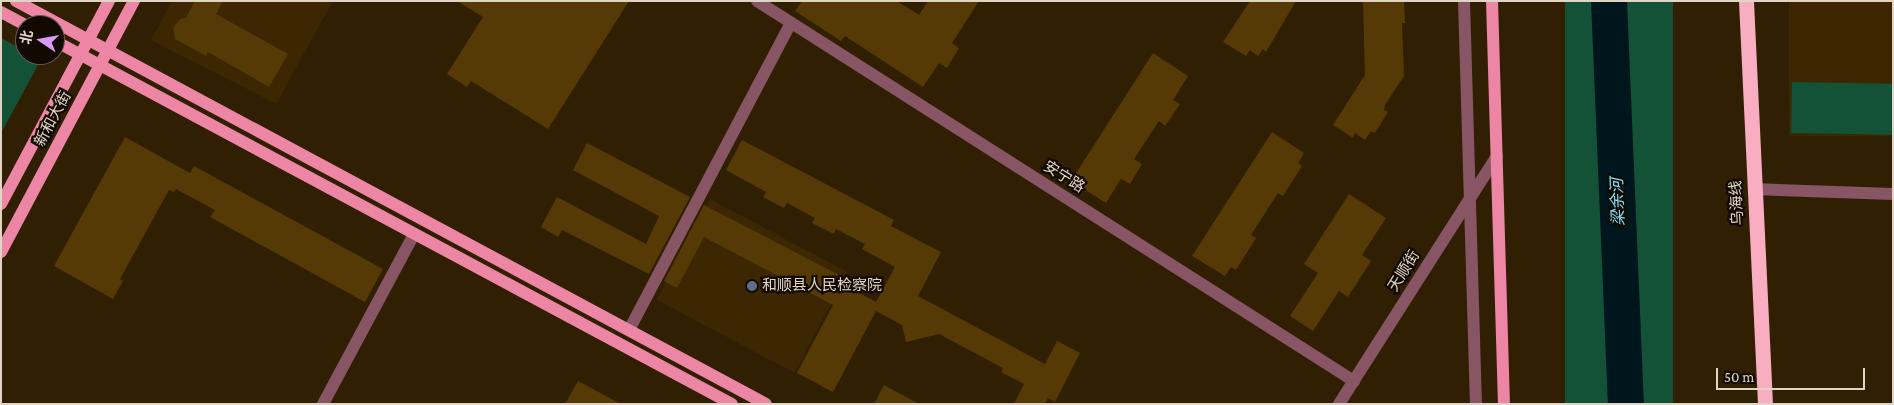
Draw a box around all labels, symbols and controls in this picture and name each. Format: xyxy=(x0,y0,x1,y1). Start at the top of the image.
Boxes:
north arrow xyxy=(15,15,65,65)
text: 北 xyxy=(17,29,36,46)
street label: 新和大街 xyxy=(31,88,75,150)
street label: 安宁路 xyxy=(1040,157,1088,197)
water label: 梁余河 xyxy=(1608,178,1628,226)
street label: 乌海线 xyxy=(1727,180,1747,226)
street label: 天顺街 xyxy=(1384,247,1424,295)
place label: 和顺县人民检察院 xyxy=(762,277,882,295)
marker: 和顺县人民检察院 xyxy=(746,280,758,292)
scale bar xyxy=(1719,358,1868,390)
text: 50 m xyxy=(1724,369,1754,385)

